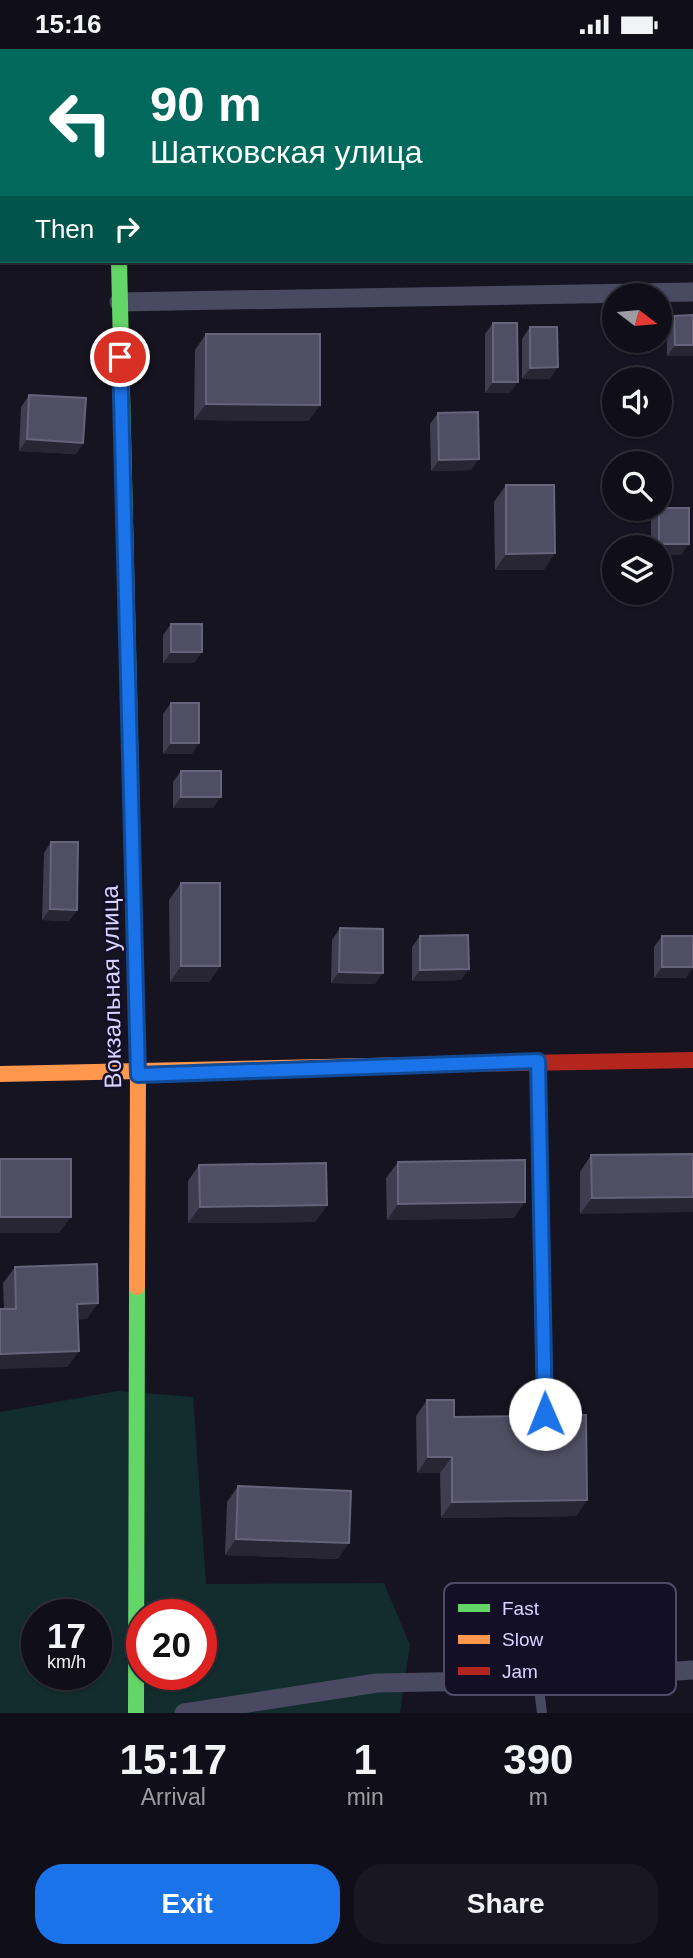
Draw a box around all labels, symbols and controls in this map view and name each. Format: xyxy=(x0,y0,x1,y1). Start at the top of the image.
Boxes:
text: 15:16 xyxy=(35,9,102,39)
icon: left xyxy=(35,77,126,168)
text: 90 m xyxy=(150,77,262,131)
text: Шатковская улица xyxy=(150,134,423,170)
icon: right xyxy=(108,210,146,248)
text: Then xyxy=(35,214,94,244)
north arrow xyxy=(602,283,672,353)
map controls xyxy=(602,283,672,605)
pin xyxy=(90,327,150,387)
icon: arrive xyxy=(101,338,139,376)
button: sound xyxy=(602,367,672,437)
button: search xyxy=(602,451,672,521)
button: layers xyxy=(602,535,672,605)
street label: Вокзальная улица xyxy=(96,885,126,1089)
position arrow xyxy=(508,1377,582,1451)
legend xyxy=(444,1583,676,1695)
text: Fast xyxy=(502,1598,540,1619)
speed limit sign: 20 xyxy=(126,1599,217,1690)
text: 17 xyxy=(47,1616,86,1655)
text: Slow xyxy=(502,1629,543,1650)
text: km/h xyxy=(47,1652,86,1672)
text: Jam xyxy=(502,1661,538,1682)
text: 15:17 xyxy=(120,1736,227,1783)
text: 1 xyxy=(353,1736,377,1783)
text: 390 xyxy=(503,1736,573,1783)
text: Arrival xyxy=(141,1784,206,1810)
text: min xyxy=(347,1784,384,1810)
text: m xyxy=(529,1784,548,1810)
button: Exit xyxy=(35,1864,340,1944)
button: Share xyxy=(354,1864,658,1944)

